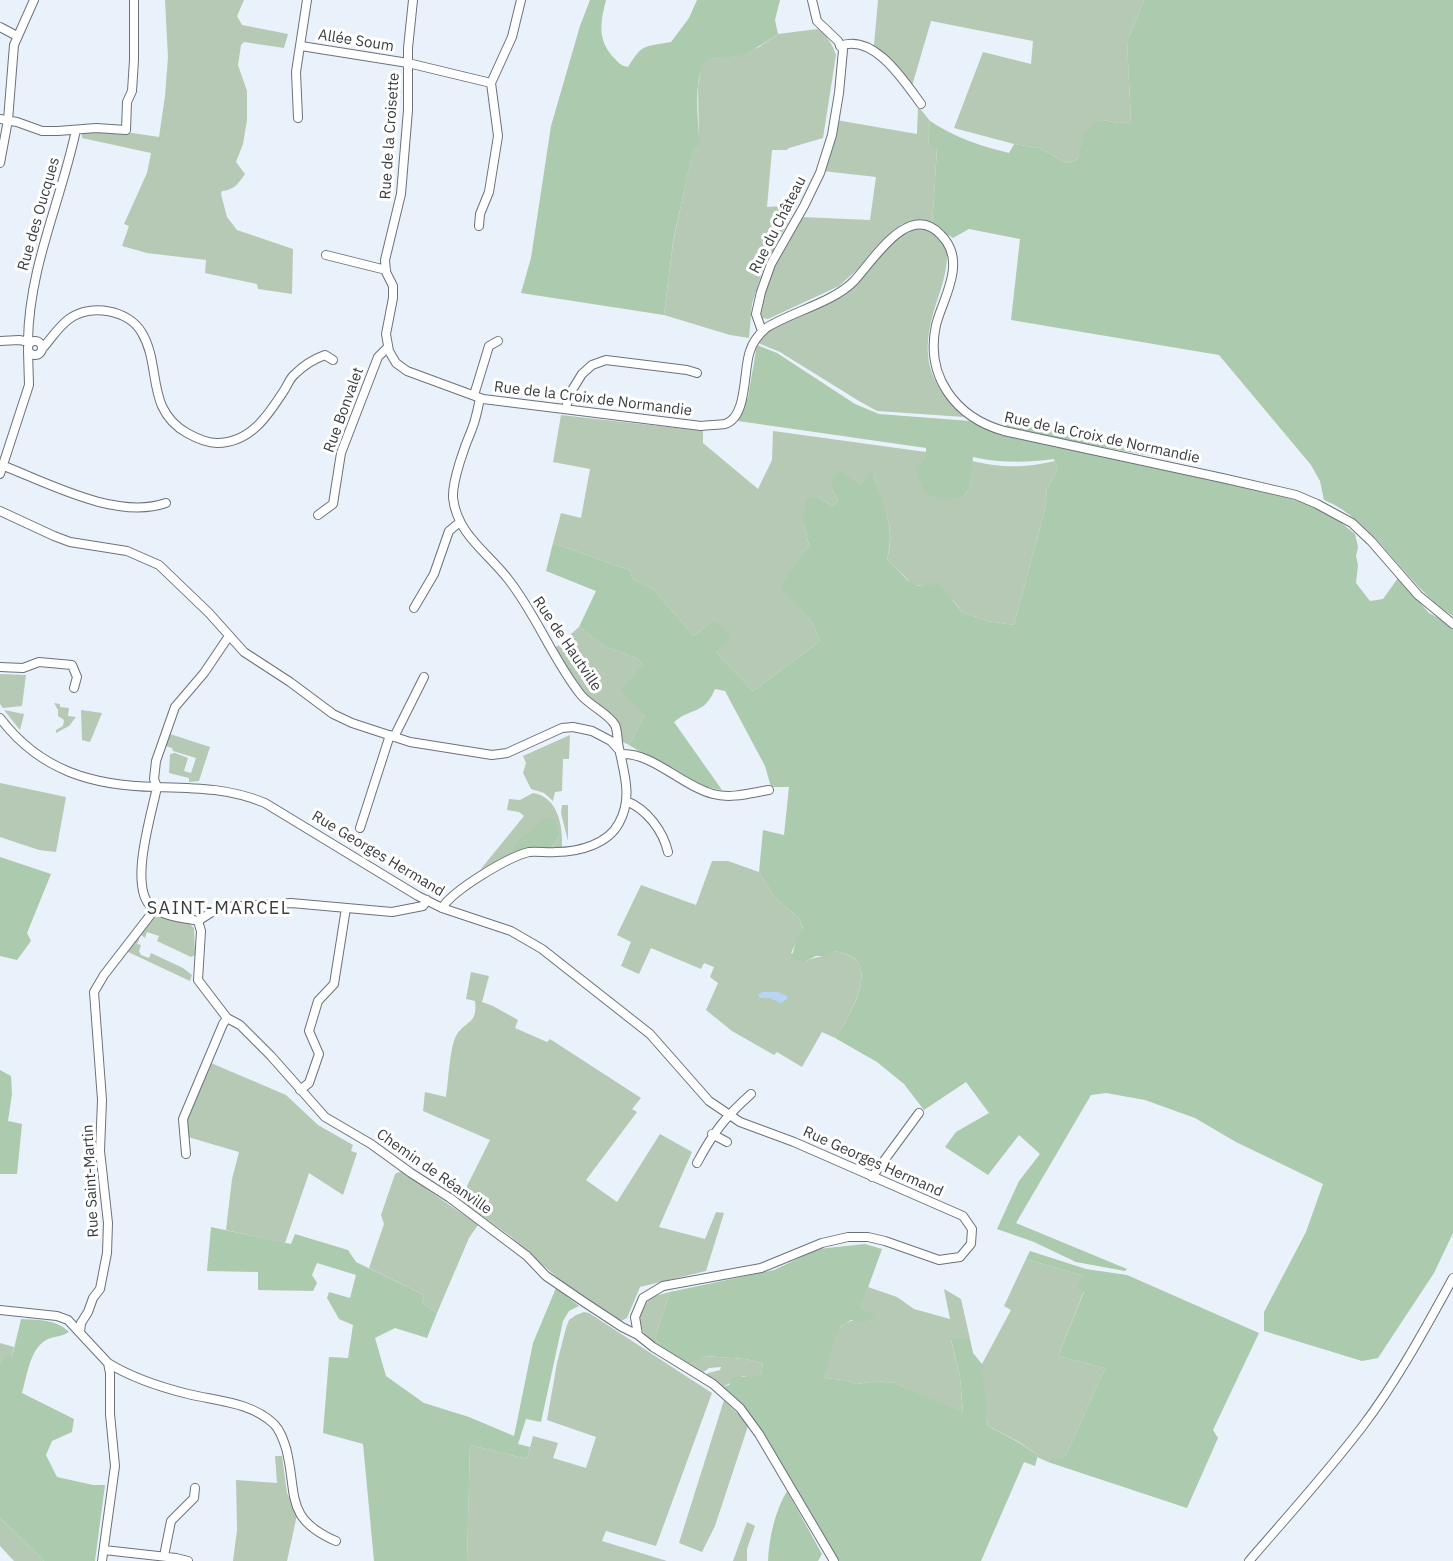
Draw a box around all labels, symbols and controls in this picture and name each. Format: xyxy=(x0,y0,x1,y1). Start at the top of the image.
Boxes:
street label: Allée Soum xyxy=(317,26,395,56)
street label: Rue de la Croisette xyxy=(377,72,403,200)
street label: Rue des Oucques xyxy=(14,155,64,273)
street label: Rue du Château xyxy=(746,173,810,277)
street label: Rue Bonvalet xyxy=(320,365,368,455)
street label: Rue de la Croix de Normandie xyxy=(493,378,693,420)
street label: Rue de la Croix de Normandie xyxy=(1003,408,1201,468)
street label: Rue de Hautville xyxy=(529,593,605,695)
street label: Rue Georges Hermand xyxy=(308,807,448,901)
district label: SAINT-MARCEL xyxy=(147,898,291,920)
street label: Rue Georges Hermand xyxy=(800,1123,946,1201)
street label: Rue Saint-Martin xyxy=(79,1124,103,1238)
street label: Chemin de Réanville xyxy=(373,1125,495,1219)

